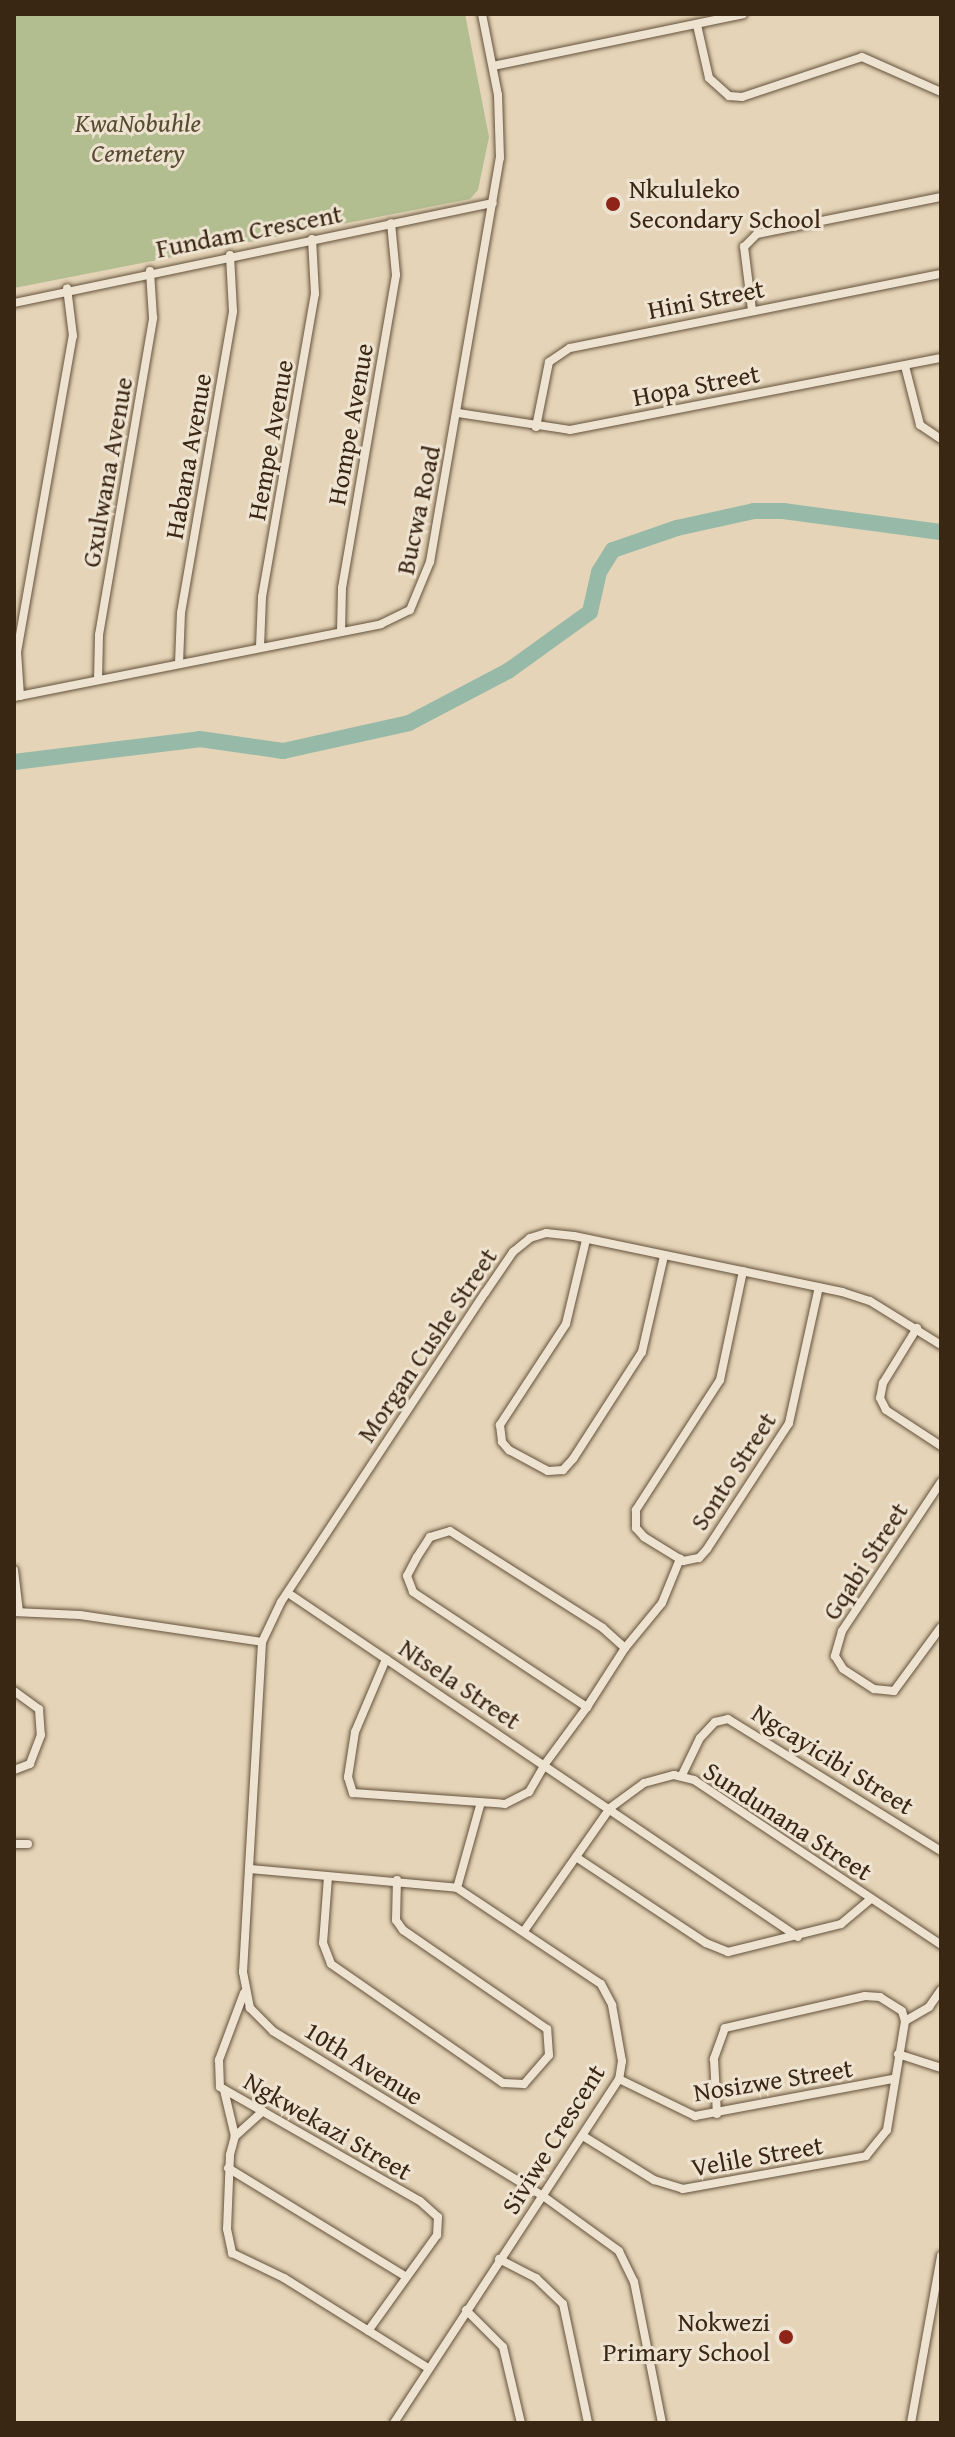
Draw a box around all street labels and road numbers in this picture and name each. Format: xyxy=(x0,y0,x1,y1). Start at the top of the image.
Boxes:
street label: Fundam Crescent xyxy=(153,198,345,264)
street label: Hini Street xyxy=(645,272,767,326)
street label: Hompe Avenue xyxy=(320,341,380,507)
street label: Hempe Avenue xyxy=(241,357,299,523)
street label: Hopa Street xyxy=(630,357,762,413)
street label: Habana Avenue xyxy=(158,371,218,541)
street label: Gxulwana Avenue xyxy=(75,374,139,570)
street label: Bucwa Road xyxy=(389,443,447,577)
street label: Morgan Cushe Street xyxy=(350,1242,504,1448)
street label: Sonto Street xyxy=(683,1406,783,1536)
street label: Gqabi Street xyxy=(816,1496,914,1626)
street label: Ntsela Street xyxy=(393,1632,527,1736)
street label: Ngcayicibi Street xyxy=(746,1697,920,1821)
street label: Sundunana Street xyxy=(698,1755,878,1887)
street label: 10th Avenue xyxy=(299,2014,429,2112)
street label: Nosizwe Street xyxy=(691,2052,855,2108)
street label: Siviwe Crescent xyxy=(495,2058,611,2220)
street label: Ngkwekazi Street xyxy=(238,2065,418,2187)
street label: Velile Street xyxy=(689,2129,825,2183)

